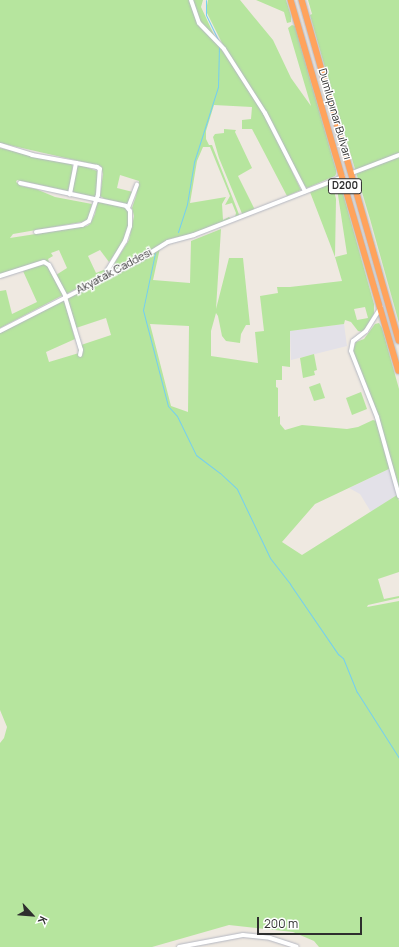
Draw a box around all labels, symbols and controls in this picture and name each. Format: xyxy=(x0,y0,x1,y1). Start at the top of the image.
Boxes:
street label: Dumlupınar Bulvarı xyxy=(316,67,354,161)
road number: D200 xyxy=(327,178,363,194)
street label: Akyatak Caddesi xyxy=(74,245,154,297)
north arrow xyxy=(12,895,52,935)
scale bar xyxy=(259,909,364,935)
text: K xyxy=(35,914,52,927)
text: 200 m xyxy=(264,915,298,932)

